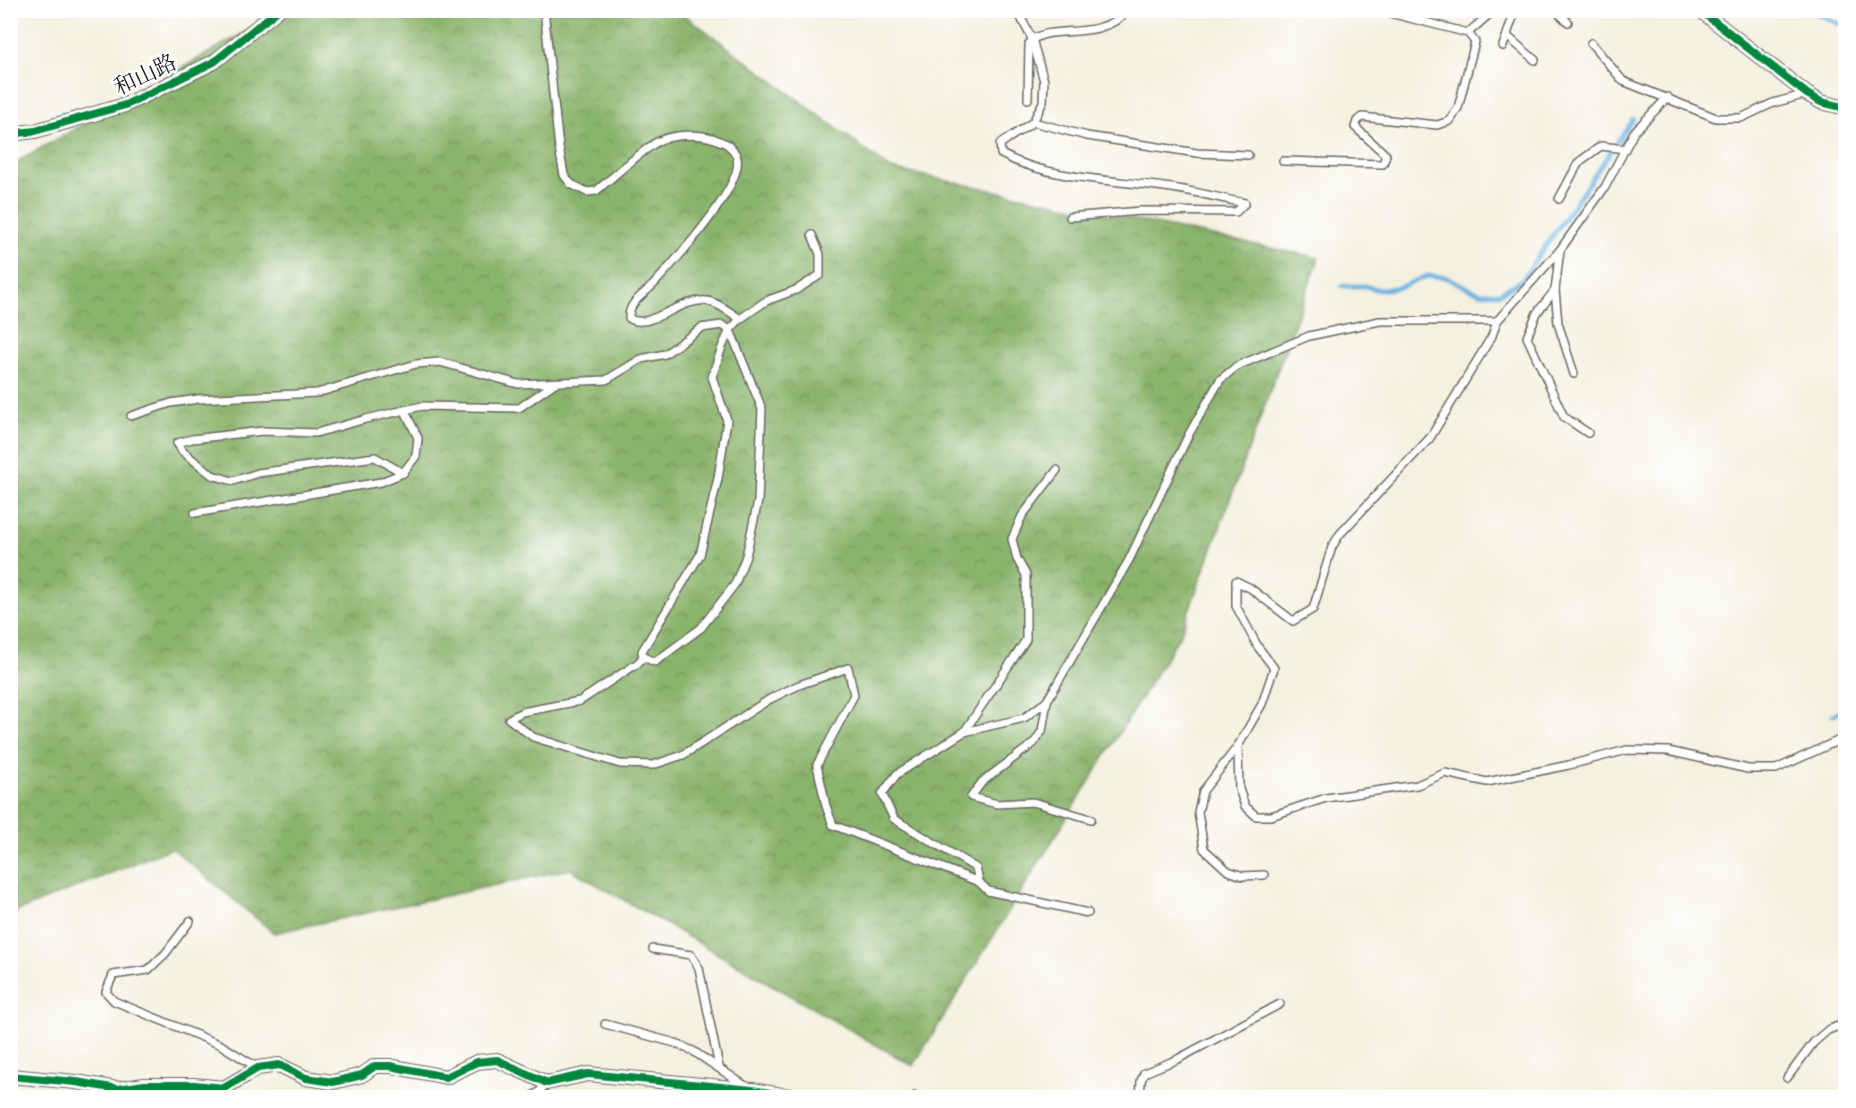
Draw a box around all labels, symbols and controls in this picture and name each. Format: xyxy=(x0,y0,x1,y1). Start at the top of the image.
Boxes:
street label: 和山路 xyxy=(109,47,182,102)

